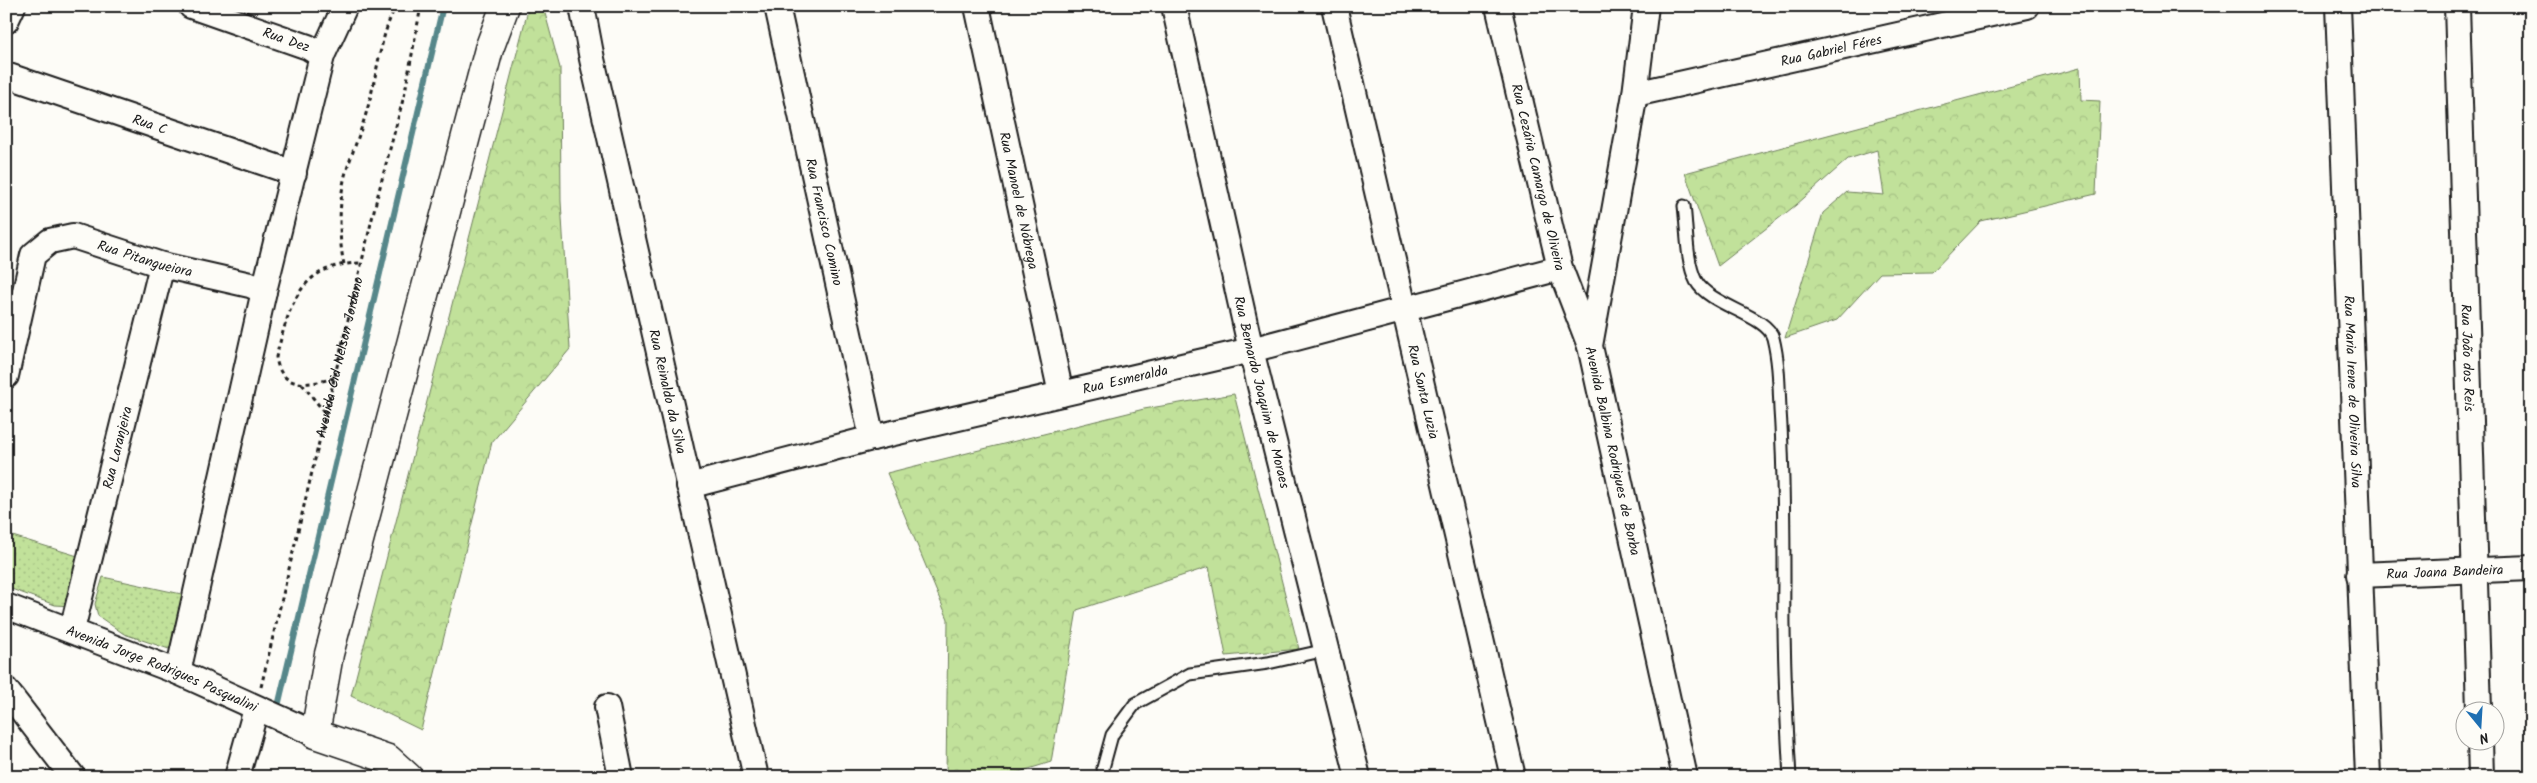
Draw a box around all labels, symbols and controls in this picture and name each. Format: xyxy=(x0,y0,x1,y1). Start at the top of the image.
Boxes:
street label: Rua Dez xyxy=(259,22,313,59)
street label: Rua Gabriel Féres xyxy=(1778,29,1884,73)
street label: Rua Cezária Camargo de Oliveira xyxy=(1505,82,1570,273)
street label: Rua C xyxy=(129,109,170,141)
street label: Rua Manoel de Nóbrega xyxy=(993,130,1044,272)
street label: Rua Francisco Comino xyxy=(799,156,848,288)
street label: Rua Pitangueiora xyxy=(94,235,194,284)
street label: Avenida Cid Nelson Jordano xyxy=(310,275,370,440)
street label: Rua Bernardo Joaquim de Moraes xyxy=(1227,294,1295,491)
street label: Rua Maria Irene de Oliveira Silva xyxy=(2337,295,2367,489)
street label: Rua João dos Reis xyxy=(2454,304,2480,412)
street label: Rua Reinaldo da Silva xyxy=(642,327,692,456)
street label: Rua Santa Luzia xyxy=(1401,342,1444,442)
street label: Avenida Balbina Rodrigues de Borba xyxy=(1578,344,1646,558)
street label: Rua Esmeralda xyxy=(1080,360,1170,401)
street label: Rua Laranjeira xyxy=(97,404,139,491)
street label: Rua Joana Bandeira xyxy=(2386,559,2504,586)
street label: Avenida Jorge Rodrigues Pasqualini xyxy=(63,620,262,719)
north arrow xyxy=(2454,700,2504,750)
text: N xyxy=(2476,726,2491,749)

